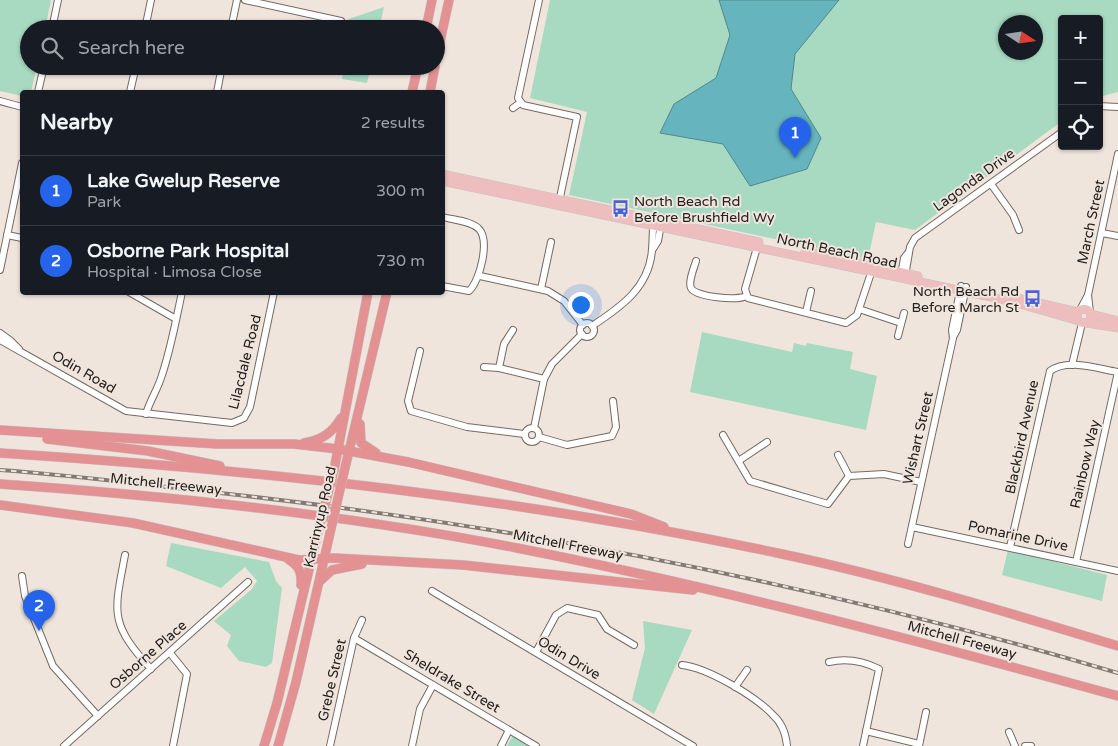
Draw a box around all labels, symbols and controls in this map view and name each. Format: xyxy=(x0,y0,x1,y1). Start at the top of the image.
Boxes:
north arrow xyxy=(998,15,1043,60)
map controls xyxy=(1058,15,1103,150)
button: + xyxy=(1058,15,1103,60)
search box xyxy=(20,20,445,75)
icon: search xyxy=(38,34,66,62)
text: Search here xyxy=(78,37,185,59)
button: − xyxy=(1058,60,1103,105)
button: locate xyxy=(1058,105,1103,150)
text: Nearby xyxy=(40,110,113,135)
text: 2 results xyxy=(361,113,425,133)
pin: 1 xyxy=(779,117,811,158)
street label: Lagonda Drive xyxy=(930,145,1018,215)
text: Lake Gwelup Reserve xyxy=(87,170,280,192)
street label: March Street xyxy=(1074,177,1108,266)
text: 1 xyxy=(51,181,61,201)
text: 300 m xyxy=(376,181,425,201)
text: Park xyxy=(87,192,121,212)
place label: North Beach Rd Before Brushfield Wy xyxy=(634,193,775,226)
bus stop icon: North Beach Rd Before Brushfield Wy xyxy=(610,199,630,219)
street label: North Beach Road xyxy=(775,230,899,272)
text: Osborne Park Hospital xyxy=(87,240,289,262)
text: 2 xyxy=(51,251,61,271)
text: 730 m xyxy=(376,251,425,271)
text: Hospital · Limosa Close xyxy=(87,262,262,282)
place label: North Beach Rd Before March St xyxy=(911,283,1020,316)
bus stop icon: North Beach Rd Before March St xyxy=(1023,289,1043,309)
your location xyxy=(568,292,594,318)
street label: Lilacdale Road xyxy=(225,313,265,411)
street label: Odin Road xyxy=(49,347,119,397)
street label: Blackbird Avenue xyxy=(1002,378,1042,496)
street label: Wishart Street xyxy=(899,389,937,486)
street label: Rainbow Way xyxy=(1067,417,1104,510)
street label: Karrinyup Road xyxy=(300,465,340,569)
street label: Mitchell Freeway xyxy=(109,470,223,498)
street label: Pomarine Drive xyxy=(966,517,1070,555)
street label: Mitchell Freeway xyxy=(511,526,625,564)
pin: 2 xyxy=(23,590,55,631)
street label: Osborne Place xyxy=(106,617,190,693)
street label: Mitchell Freeway xyxy=(906,617,1019,663)
street label: Odin Drive xyxy=(535,633,603,683)
street label: Grebe Street xyxy=(314,636,350,723)
street label: Sheldrake Street xyxy=(401,645,504,717)

